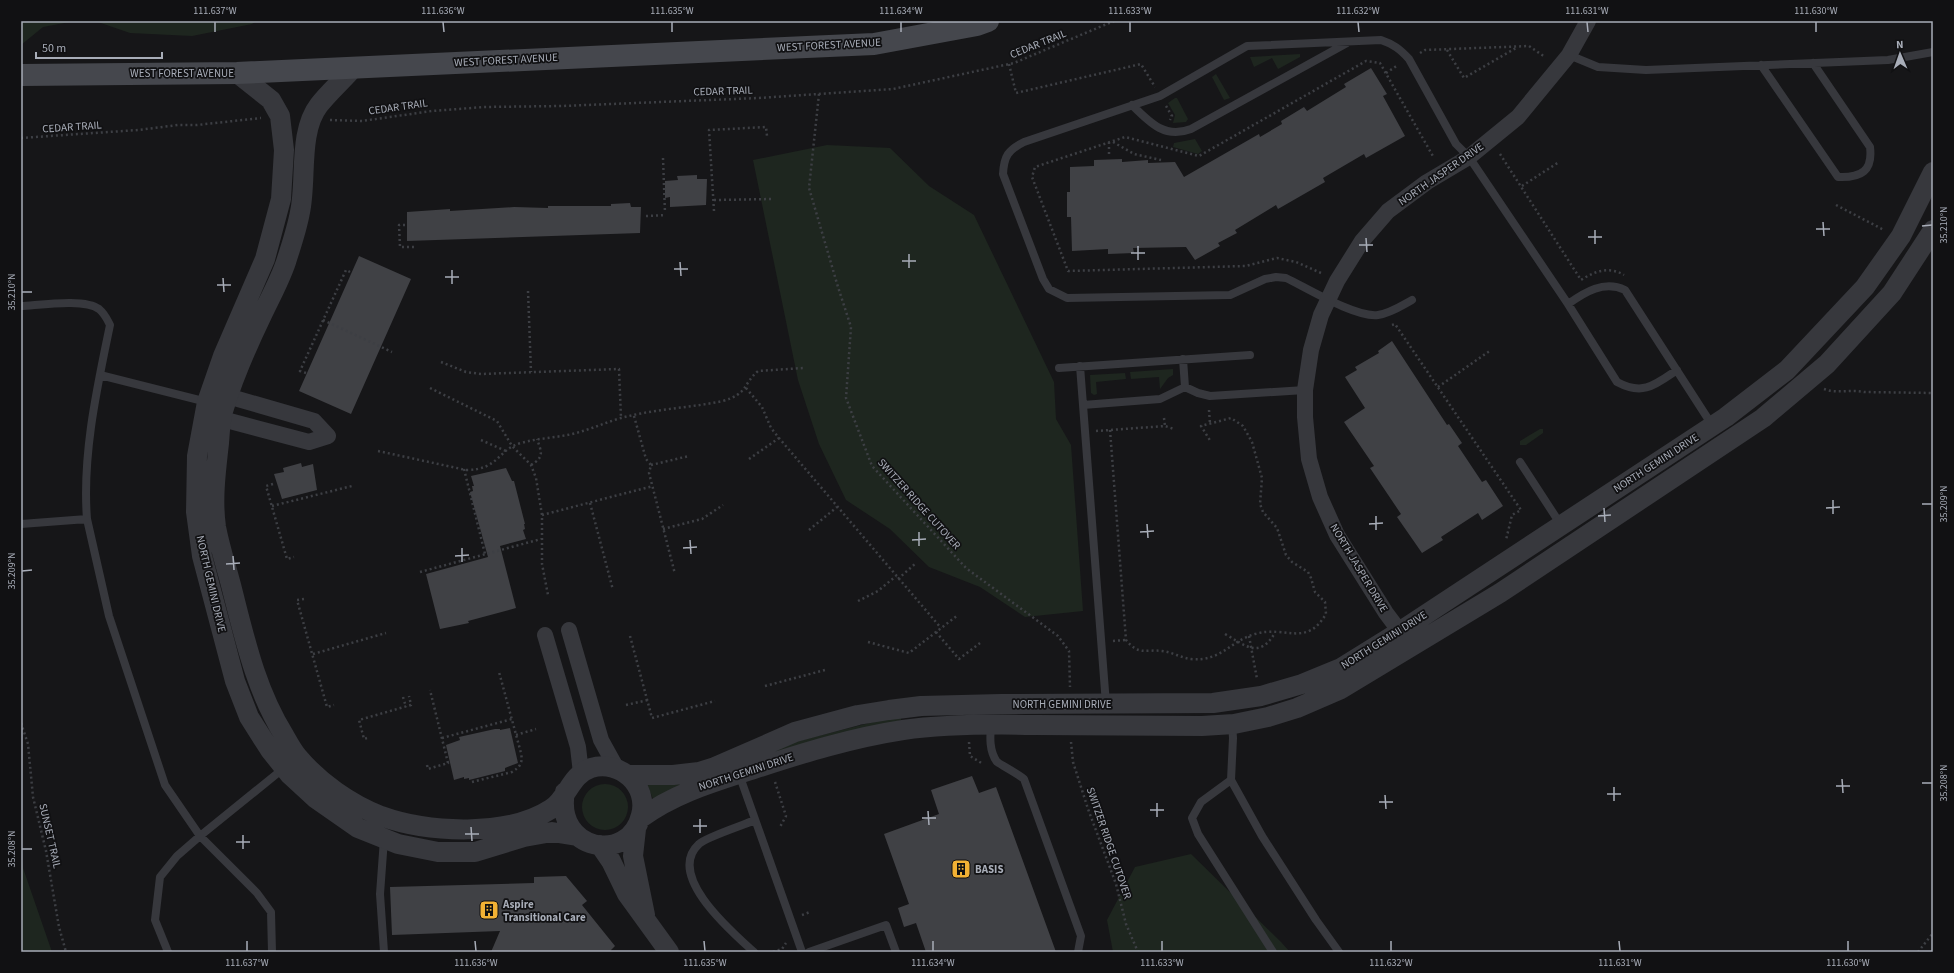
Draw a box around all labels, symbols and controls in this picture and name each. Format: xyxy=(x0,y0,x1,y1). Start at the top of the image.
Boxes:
text: 111.637°W xyxy=(193,4,237,18)
text: 111.636°W xyxy=(421,4,465,18)
text: 111.635°W xyxy=(650,4,694,18)
text: 111.634°W xyxy=(879,4,923,18)
text: 111.633°W xyxy=(1108,4,1152,18)
text: 111.632°W xyxy=(1336,4,1380,18)
text: 111.631°W xyxy=(1565,4,1609,18)
text: 111.630°W xyxy=(1794,4,1838,18)
street label: CEDAR TRAIL xyxy=(1008,26,1069,62)
scale bar xyxy=(36,34,162,60)
north arrow xyxy=(1880,34,1920,74)
street label: WEST FOREST AVENUE xyxy=(777,35,881,55)
text: N xyxy=(1896,37,1904,52)
text: 50 m xyxy=(42,40,66,57)
street label: WEST FOREST AVENUE xyxy=(454,50,558,70)
street label: WEST FOREST AVENUE xyxy=(130,66,234,81)
street label: CEDAR TRAIL xyxy=(693,82,754,100)
street label: CEDAR TRAIL xyxy=(367,95,429,119)
street label: CEDAR TRAIL xyxy=(42,117,103,137)
street label: NORTH JASPER DRIVE xyxy=(1395,139,1487,209)
text: 35.210°N xyxy=(1937,206,1951,244)
text: 35.210°N xyxy=(5,273,19,311)
street label: NORTH GEMINI DRIVE xyxy=(1610,430,1702,496)
street label: SWITZER RIDGE CUTOVER xyxy=(874,455,964,553)
text: 35.209°N xyxy=(1937,485,1951,523)
street label: NORTH JASPER DRIVE xyxy=(1327,521,1391,615)
street label: NORTH GEMINI DRIVE xyxy=(193,534,229,634)
text: 35.209°N xyxy=(5,552,19,590)
street label: NORTH GEMINI DRIVE xyxy=(1338,607,1430,673)
street label: NORTH GEMINI DRIVE xyxy=(1013,697,1112,712)
street label: NORTH GEMINI DRIVE xyxy=(697,750,796,794)
text: 35.208°N xyxy=(1937,764,1951,802)
street label: SWITZER RIDGE CUTOVER xyxy=(1083,785,1135,901)
street label: SUNSET TRAIL xyxy=(35,802,65,871)
text: 35.208°N xyxy=(5,830,19,868)
building icon: BASIS xyxy=(950,858,972,880)
place label: BASIS xyxy=(975,862,1004,877)
place label: Aspire Transitional Care xyxy=(502,897,586,925)
building icon: Aspire Transitional Care xyxy=(478,899,500,921)
text: 111.637°W xyxy=(225,956,269,970)
text: 111.636°W xyxy=(454,956,498,970)
text: 111.635°W xyxy=(683,956,727,970)
text: 111.634°W xyxy=(911,956,955,970)
text: 111.633°W xyxy=(1140,956,1184,970)
text: 111.632°W xyxy=(1369,956,1413,970)
text: 111.631°W xyxy=(1598,956,1642,970)
text: 111.630°W xyxy=(1826,956,1870,970)

